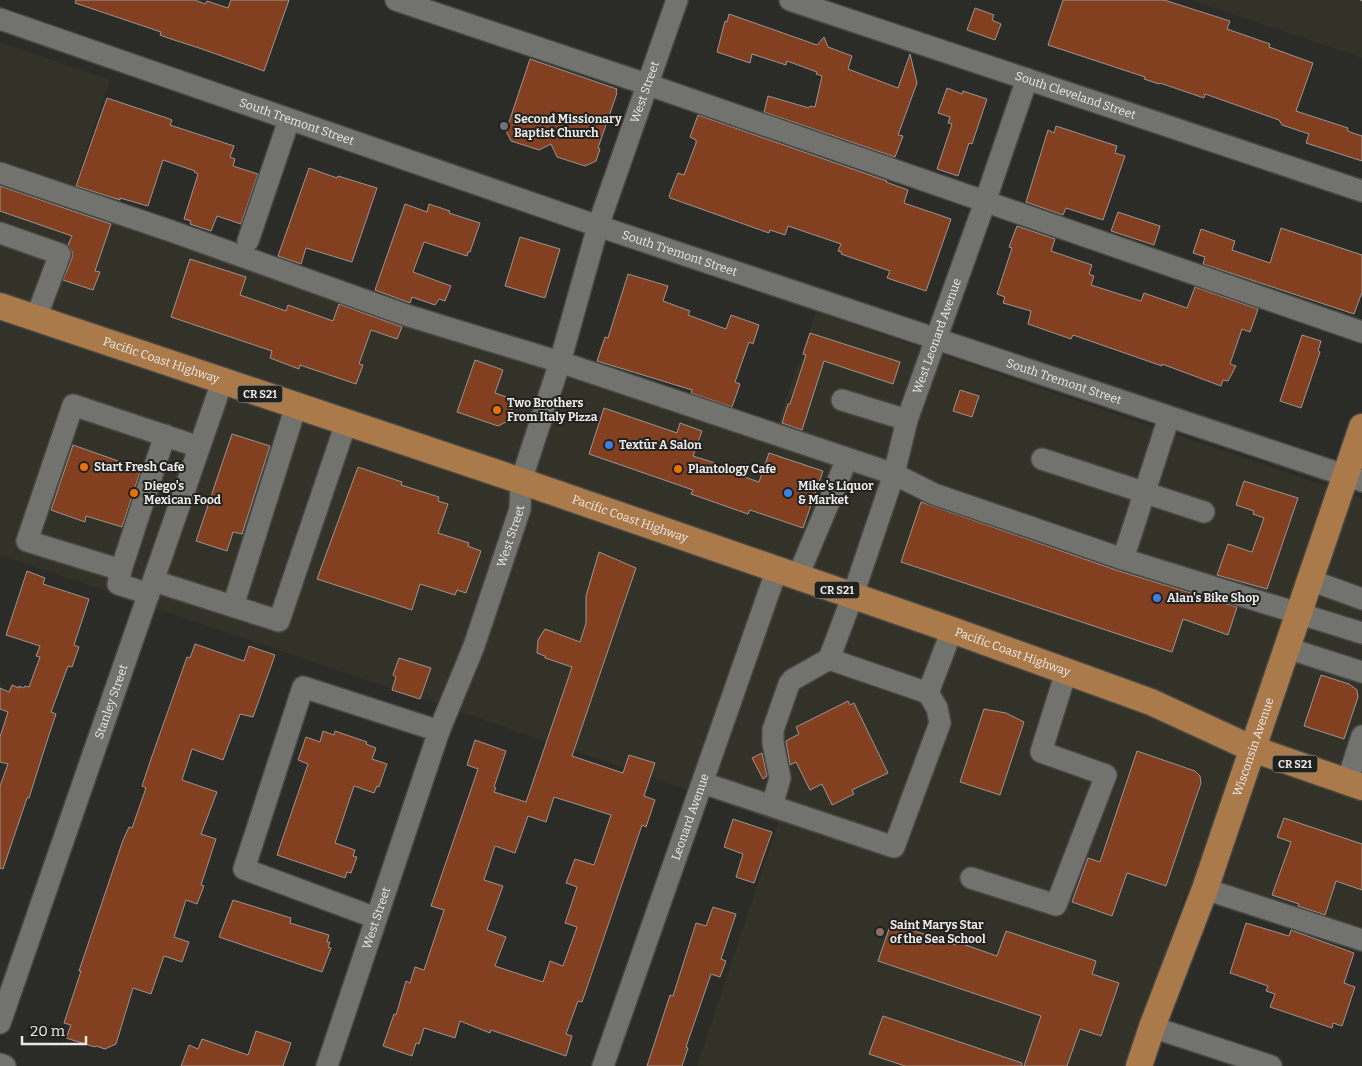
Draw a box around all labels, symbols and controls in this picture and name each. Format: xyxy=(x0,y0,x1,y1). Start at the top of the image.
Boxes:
street label: West Street xyxy=(628,59,662,125)
street label: South Cleveland Street xyxy=(1013,69,1138,122)
street label: South Tremont Street xyxy=(237,95,357,148)
place label: Second Missionary Baptist Church xyxy=(514,112,622,140)
marker: Second Missionary Baptist Church xyxy=(498,120,510,132)
street label: South Tremont Street xyxy=(620,228,740,279)
street label: West Leonard Avenue xyxy=(910,276,964,395)
street label: Pacific Coast Highway xyxy=(101,334,222,386)
street label: South Tremont Street xyxy=(1005,356,1124,407)
road number: CR S21 xyxy=(238,386,282,402)
place label: Two Brothers From Italy Pizza xyxy=(507,396,598,424)
marker: Two Brothers From Italy Pizza xyxy=(491,404,503,416)
place label: Textūr A Salon xyxy=(619,438,702,452)
marker: Textūr A Salon xyxy=(603,439,615,451)
place label: Start Fresh Cafe xyxy=(94,460,185,474)
marker: Start Fresh Cafe xyxy=(78,461,90,473)
place label: Plantology Cafe xyxy=(688,462,777,476)
marker: Plantology Cafe xyxy=(672,463,684,475)
place label: Diego's Mexican Food xyxy=(144,479,222,507)
place label: Mike's Liquor & Market xyxy=(798,479,874,507)
marker: Diego's Mexican Food xyxy=(128,487,140,499)
marker: Mike's Liquor & Market xyxy=(782,487,794,499)
street label: Pacific Coast Highway xyxy=(570,492,690,545)
street label: West Street xyxy=(494,505,527,569)
road number: CR S21 xyxy=(814,582,860,598)
place label: Alan's Bike Shop xyxy=(1167,591,1259,605)
marker: Alan's Bike Shop xyxy=(1151,592,1163,604)
street label: Pacific Coast Highway xyxy=(953,625,1073,679)
street label: Stanley Street xyxy=(92,662,131,741)
street label: Wisconsin Avenue xyxy=(1230,696,1277,798)
road number: CR S21 xyxy=(1272,756,1318,772)
street label: Leonard Avenue xyxy=(669,772,712,862)
street label: West Street xyxy=(360,885,394,951)
place label: Saint Marys Star of the Sea School xyxy=(890,918,986,946)
marker: Saint Marys Star of the Sea School xyxy=(874,926,886,938)
scale bar xyxy=(22,1014,86,1046)
text: 20 m xyxy=(30,1022,66,1040)

